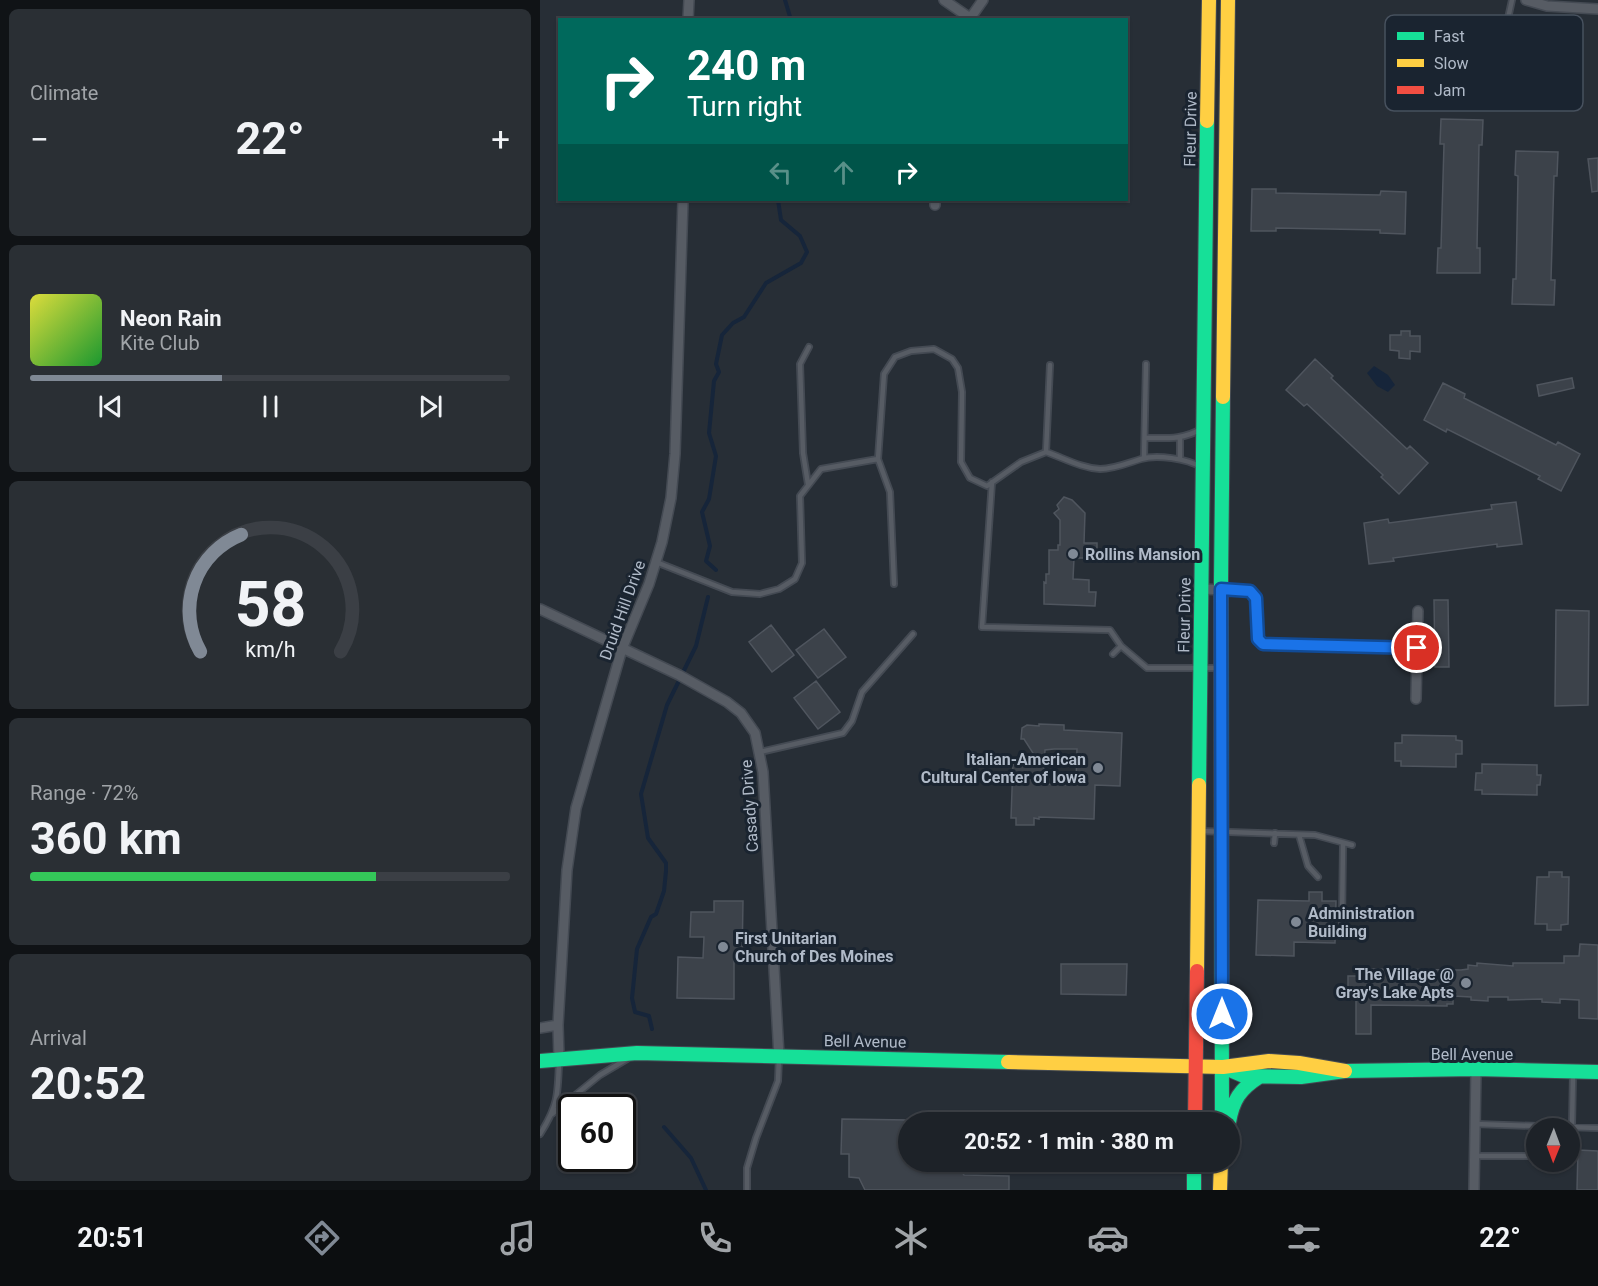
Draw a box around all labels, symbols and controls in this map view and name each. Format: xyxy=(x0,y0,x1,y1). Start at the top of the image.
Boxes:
legend xyxy=(1385,15,1583,111)
text: Fast xyxy=(1434,27,1465,46)
text: 240 m xyxy=(687,41,806,90)
icon: right xyxy=(588,42,666,120)
text: Slow xyxy=(1434,54,1469,73)
text: Climate xyxy=(30,81,98,105)
text: Jam xyxy=(1434,81,1466,100)
text: Turn right xyxy=(687,91,802,123)
street label: Fleur Drive xyxy=(1180,91,1201,167)
text: 22° xyxy=(235,112,305,165)
text: − xyxy=(30,120,49,159)
text: + xyxy=(491,120,510,159)
icon: left xyxy=(764,156,797,189)
icon: ahead xyxy=(827,156,860,189)
icon: right xyxy=(890,156,923,189)
text: Neon Rain xyxy=(120,306,222,331)
text: Kite Club xyxy=(120,331,200,355)
icon: previous xyxy=(94,390,127,423)
icon: pause xyxy=(254,390,287,423)
icon: next xyxy=(414,390,447,423)
place label: Rollins Mansion xyxy=(1085,545,1200,564)
marker: Rollins Mansion xyxy=(1066,547,1080,561)
street label: Druid Hill Drive xyxy=(596,558,649,663)
text: 58 xyxy=(234,568,306,641)
street label: Fleur Drive xyxy=(1174,577,1195,653)
pin xyxy=(1391,622,1442,673)
icon: arrive xyxy=(1400,631,1433,664)
text: km/h xyxy=(245,637,295,662)
place label: Italian-American Cultural Center of Iowa xyxy=(921,750,1086,787)
street label: Casady Drive xyxy=(737,759,762,853)
marker: Italian-American Cultural Center of Iowa xyxy=(1091,761,1105,775)
text: Range · 72% xyxy=(30,781,138,805)
text: 360 km xyxy=(30,812,182,865)
place label: Administration Building xyxy=(1308,904,1415,941)
marker: Administration Building xyxy=(1289,915,1303,929)
place label: First Unitarian Church of Des Moines xyxy=(735,929,893,966)
marker: First Unitarian Church of Des Moines xyxy=(716,940,730,954)
place label: The Village @ Gray's Lake Apts xyxy=(1335,965,1454,1002)
marker: The Village @ Gray's Lake Apts xyxy=(1459,976,1473,990)
position arrow xyxy=(1190,982,1254,1046)
text: Arrival xyxy=(30,1026,87,1050)
street label: Bell Avenue xyxy=(824,1031,906,1052)
street label: Bell Avenue xyxy=(1431,1045,1513,1064)
text: 20:52 xyxy=(30,1057,146,1110)
speed limit sign: 60 xyxy=(558,1094,636,1172)
north arrow xyxy=(1526,1118,1580,1172)
map controls xyxy=(1526,1118,1580,1172)
text: 20:52 · 1 min · 380 m xyxy=(964,1129,1174,1154)
icon: directions xyxy=(301,1217,343,1259)
icon: music xyxy=(497,1217,539,1259)
icon: phone xyxy=(694,1217,736,1259)
icon: climate xyxy=(890,1217,932,1259)
icon: car xyxy=(1087,1217,1129,1259)
icon: filters xyxy=(1283,1217,1325,1259)
text: 20:51 xyxy=(77,1222,147,1254)
text: 22° xyxy=(1479,1222,1521,1254)

